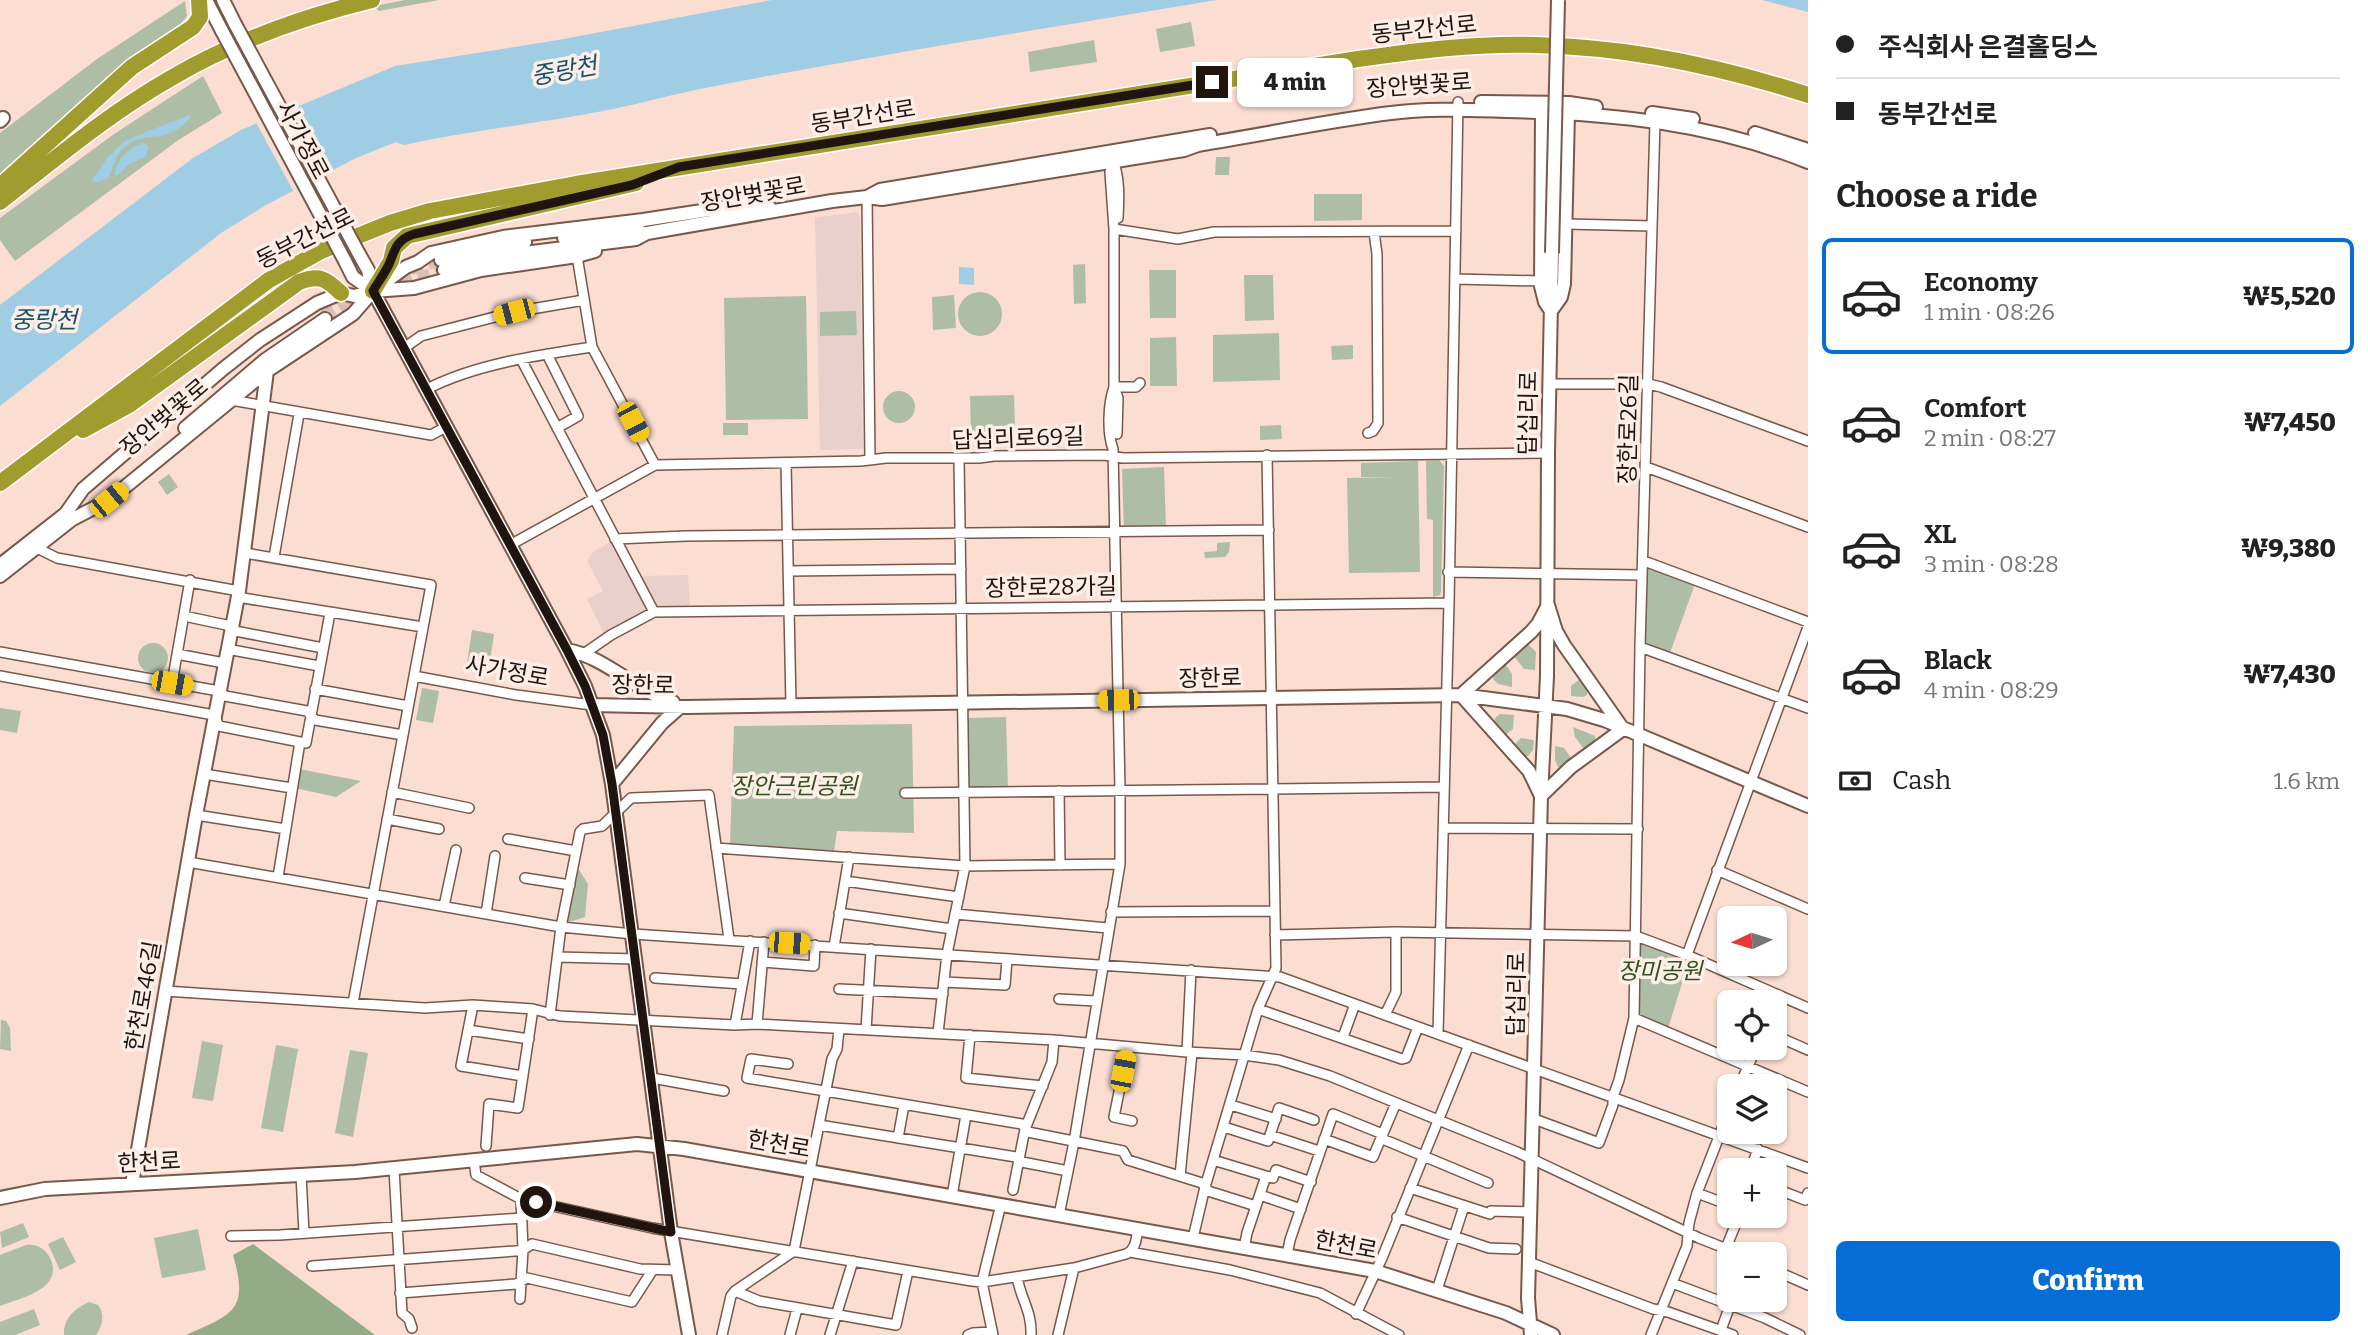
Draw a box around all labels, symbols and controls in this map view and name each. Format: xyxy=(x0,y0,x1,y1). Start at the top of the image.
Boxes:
street label: 동부간선로 xyxy=(1370,10,1478,48)
text: 주식회사 은결홀딩스 xyxy=(1878,32,2098,63)
water label: 중랑천 xyxy=(529,51,602,91)
callout: 4 min xyxy=(1236,57,1352,106)
route end xyxy=(1196,66,1228,98)
street label: 장안벚꽃로 xyxy=(1365,67,1473,103)
text: 4 min xyxy=(1264,68,1326,96)
street label: 동부간선로 xyxy=(809,94,917,138)
street label: 사가정로 xyxy=(271,96,335,184)
text: 동부간선로 xyxy=(1878,99,1998,130)
street label: 장안벚꽃로 xyxy=(698,171,808,217)
text: Choose a ride xyxy=(1836,177,2037,215)
street label: 동부간선로 xyxy=(252,202,358,274)
icon: car xyxy=(1840,265,1903,328)
text: Economy xyxy=(1924,267,2038,298)
text: ₩5,520 xyxy=(2243,281,2336,312)
car xyxy=(491,296,538,328)
text: 1 min · 08:26 xyxy=(1924,298,2055,326)
water label: 중랑천 xyxy=(11,306,80,334)
street label: 답십리로 xyxy=(1513,370,1543,456)
street label: 장안벚꽃로 xyxy=(114,372,214,462)
street label: 장한로26길 xyxy=(1613,373,1643,485)
icon: car xyxy=(1840,391,1903,454)
text: Comfort xyxy=(1924,393,2027,424)
car xyxy=(614,399,653,445)
text: ₩7,450 xyxy=(2244,407,2336,438)
street label: 답십리로69길 xyxy=(951,422,1085,454)
text: 2 min · 08:27 xyxy=(1924,424,2056,452)
car xyxy=(87,479,132,521)
icon: car xyxy=(1840,517,1903,580)
text: XL xyxy=(1924,519,1956,550)
text: ₩9,380 xyxy=(2241,533,2336,564)
text: 3 min · 08:28 xyxy=(1924,550,2059,578)
street label: 장한로28가길 xyxy=(985,572,1117,602)
icon: car xyxy=(1840,643,1903,706)
text: Black xyxy=(1924,645,1992,676)
street label: 사가정로 xyxy=(463,650,551,692)
text: ₩7,430 xyxy=(2243,659,2336,690)
street label: 장한로 xyxy=(1178,663,1242,693)
car xyxy=(150,669,195,697)
street label: 장한로 xyxy=(611,670,675,700)
text: 4 min · 08:29 xyxy=(1924,676,2059,704)
car xyxy=(1097,689,1140,711)
icon: cash xyxy=(1836,762,1874,800)
text: Cash xyxy=(1892,765,1951,796)
text: 1.6 km xyxy=(2274,767,2340,795)
park label: 장안근린공원 xyxy=(731,772,859,800)
north arrow xyxy=(1717,906,1787,976)
map controls xyxy=(1717,906,1787,1312)
car xyxy=(768,931,811,955)
street label: 한천로46길 xyxy=(120,939,166,1053)
street label: 답십리로 xyxy=(1501,951,1531,1037)
park label: 장미공원 xyxy=(1618,957,1704,985)
button: locate xyxy=(1717,990,1787,1060)
car xyxy=(1109,1048,1138,1094)
button: layers xyxy=(1717,1074,1787,1144)
street label: 한천로 xyxy=(745,1125,813,1163)
street label: 한천로 xyxy=(117,1146,181,1178)
button: + xyxy=(1717,1158,1787,1228)
route start xyxy=(520,1186,552,1218)
street label: 한천로 xyxy=(1312,1225,1380,1265)
button: Confirm xyxy=(1836,1241,2340,1321)
button: − xyxy=(1717,1242,1787,1312)

